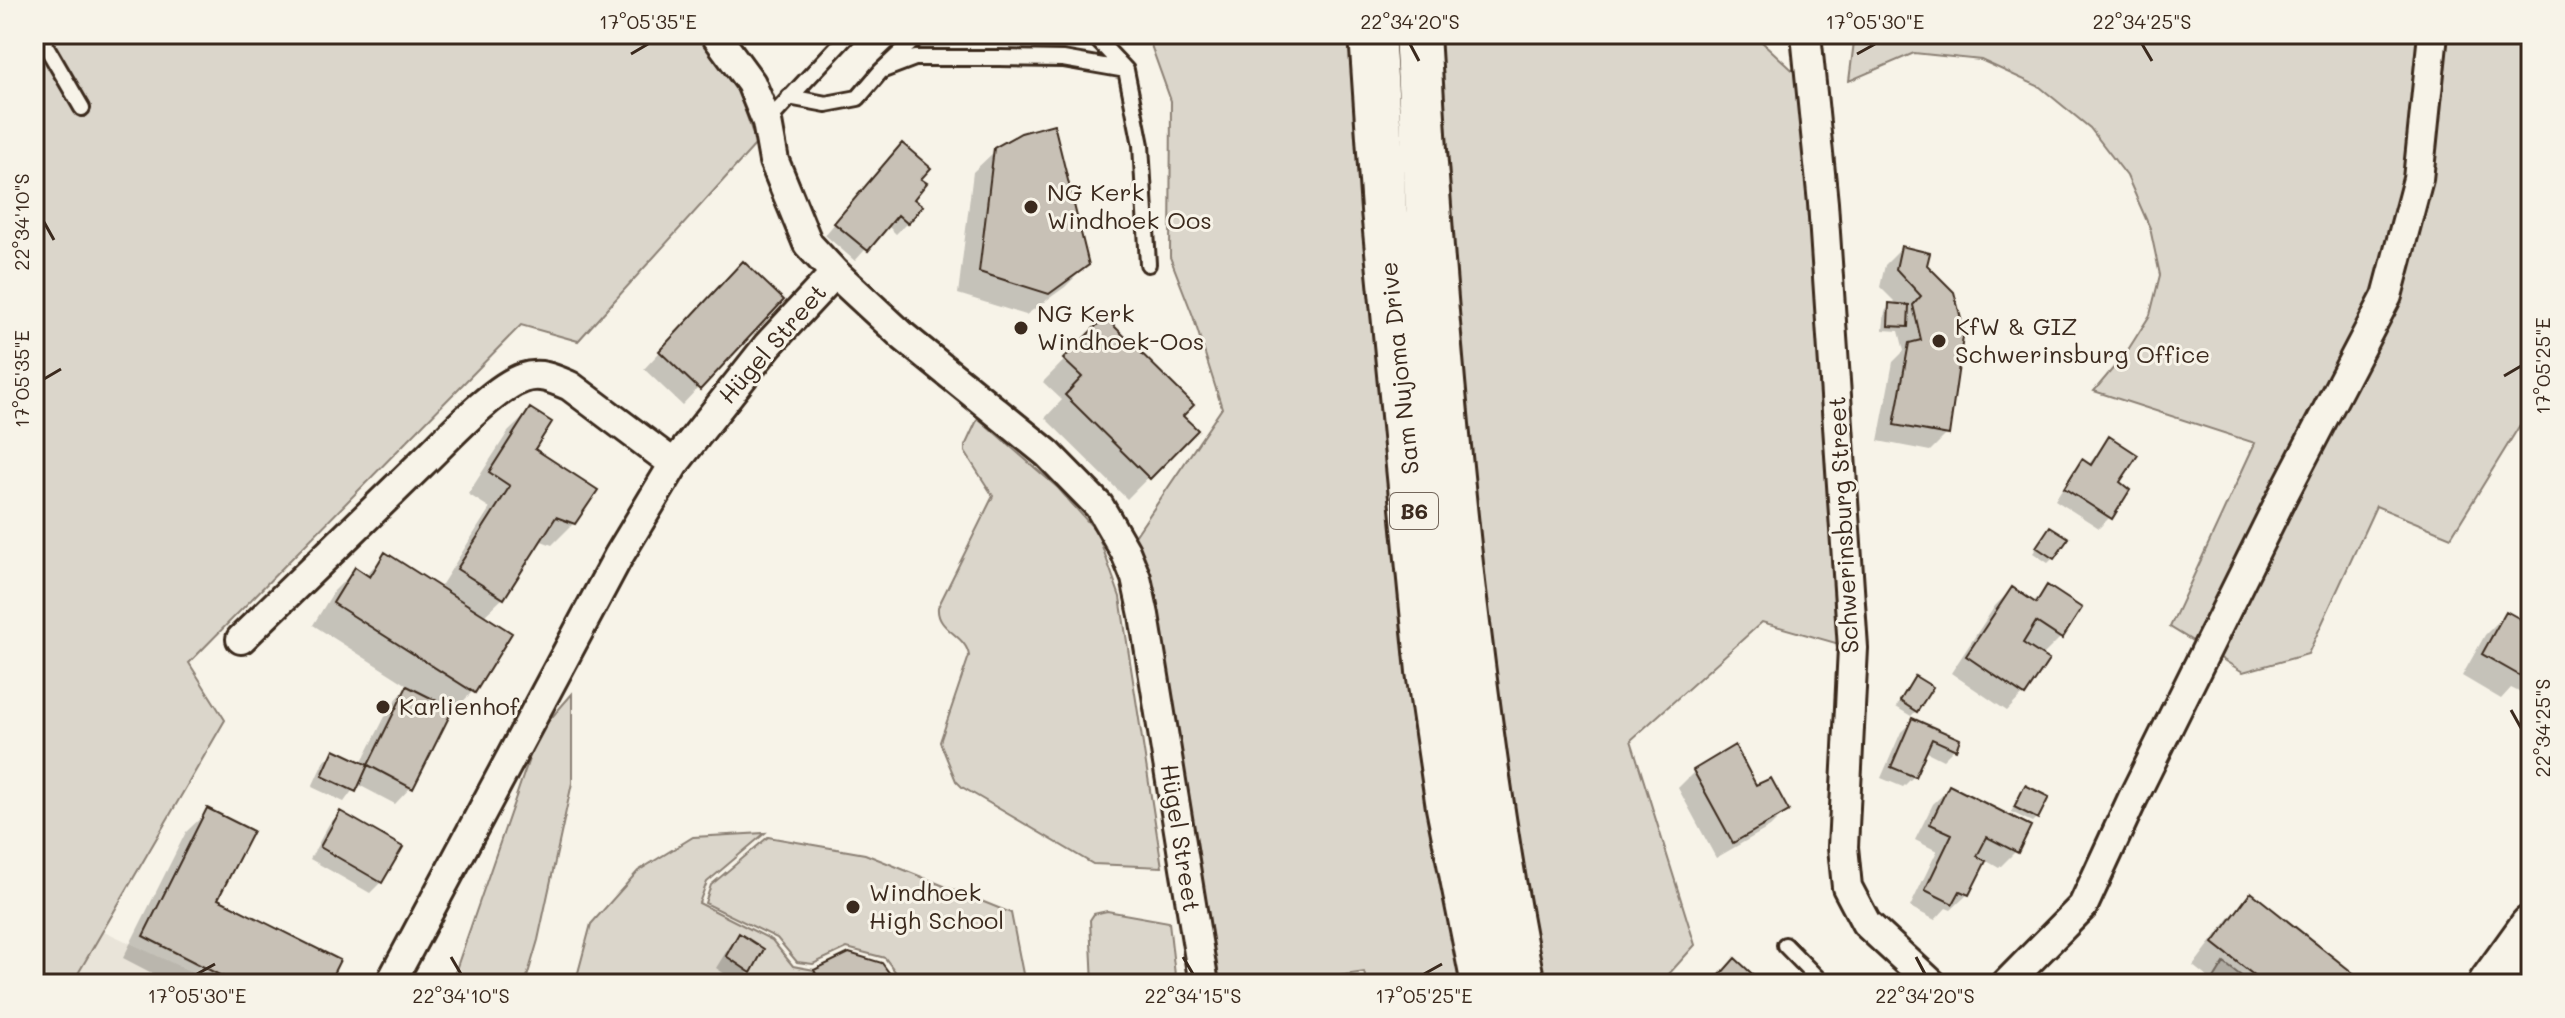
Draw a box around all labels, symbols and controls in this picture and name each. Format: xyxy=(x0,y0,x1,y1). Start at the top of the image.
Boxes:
text: 17°05'35"E xyxy=(599,8,697,34)
text: 22°34'20"S xyxy=(1360,8,1460,34)
text: 17°05'30"E xyxy=(1826,8,1924,34)
text: 22°34'25"S xyxy=(2093,8,2191,34)
text: 22°34'10"S xyxy=(8,173,34,271)
place label: NG Kerk Windhoek Oos xyxy=(1047,176,1212,235)
marker: NG Kerk Windhoek Oos xyxy=(1022,198,1040,216)
street label: Sam Nujoma Drive xyxy=(1372,260,1425,476)
street label: Hügel Street xyxy=(711,277,832,409)
place label: NG Kerk Windhoek-Oos xyxy=(1037,297,1204,356)
place label: KfW & GIZ Schwerinsburg Office xyxy=(1955,310,2210,369)
text: 17°05'25"E xyxy=(2529,317,2555,415)
marker: NG Kerk Windhoek-Oos xyxy=(1012,319,1030,337)
text: 17°05'35"E xyxy=(8,330,34,428)
marker: KfW & GIZ Schwerinsburg Office xyxy=(1930,332,1948,350)
street label: Schwerinsburg Street xyxy=(1820,396,1865,654)
road number: B6 xyxy=(1390,493,1438,529)
text: 22°34'25"S xyxy=(2529,679,2555,777)
place label: Karlienhof xyxy=(399,690,520,721)
marker: Karlienhof xyxy=(374,698,392,716)
street label: Hügel Street xyxy=(1155,762,1208,914)
place label: Windhoek High School xyxy=(869,876,1004,935)
marker: Windhoek High School xyxy=(844,898,862,916)
text: 17°05'30"E xyxy=(148,982,246,1008)
text: 22°34'10"S xyxy=(412,982,510,1008)
text: 22°34'15"S xyxy=(1145,982,1241,1008)
text: 17°05'25"E xyxy=(1375,982,1473,1008)
text: 22°34'20"S xyxy=(1875,982,1975,1008)

